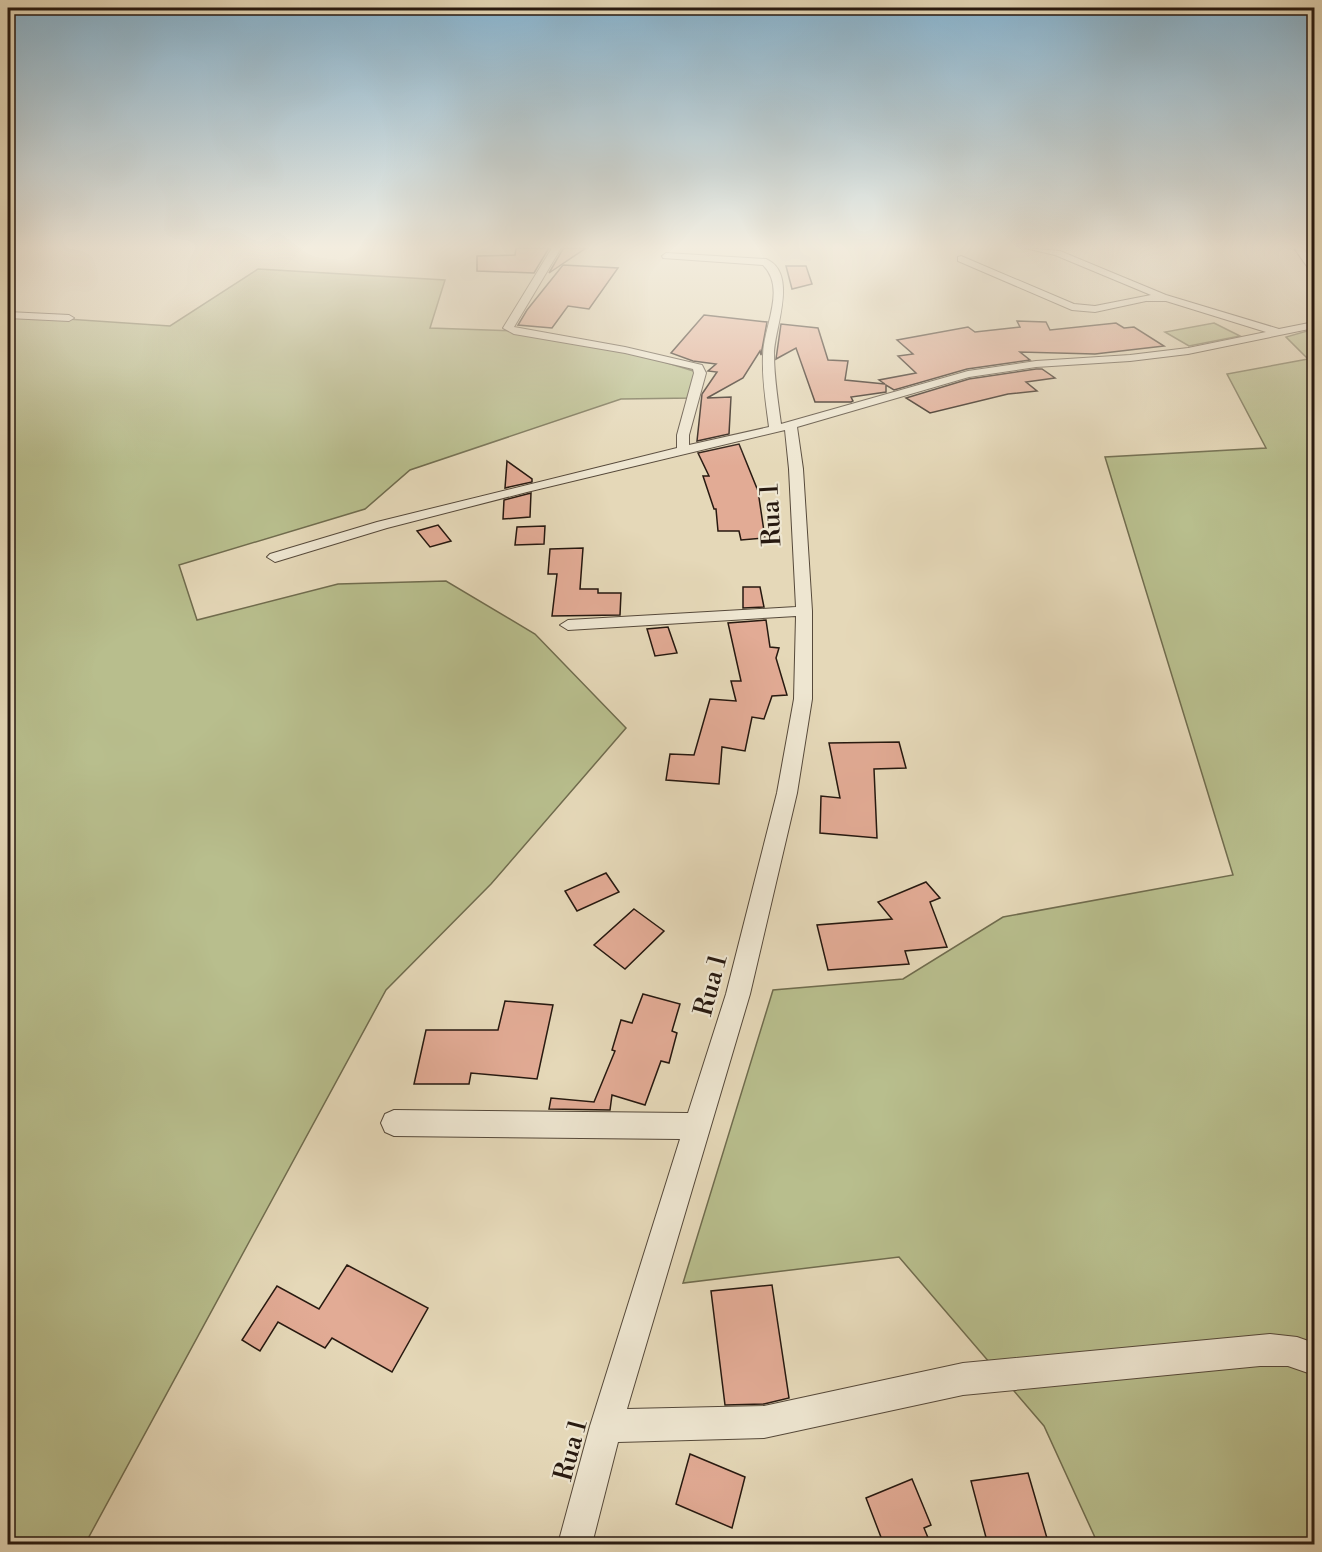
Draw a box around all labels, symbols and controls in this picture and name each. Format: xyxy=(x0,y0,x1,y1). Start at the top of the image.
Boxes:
street label: Rua 1 xyxy=(753,483,789,547)
street label: Rua 1 xyxy=(687,951,735,1020)
street label: Rua 1 xyxy=(547,1416,595,1485)

